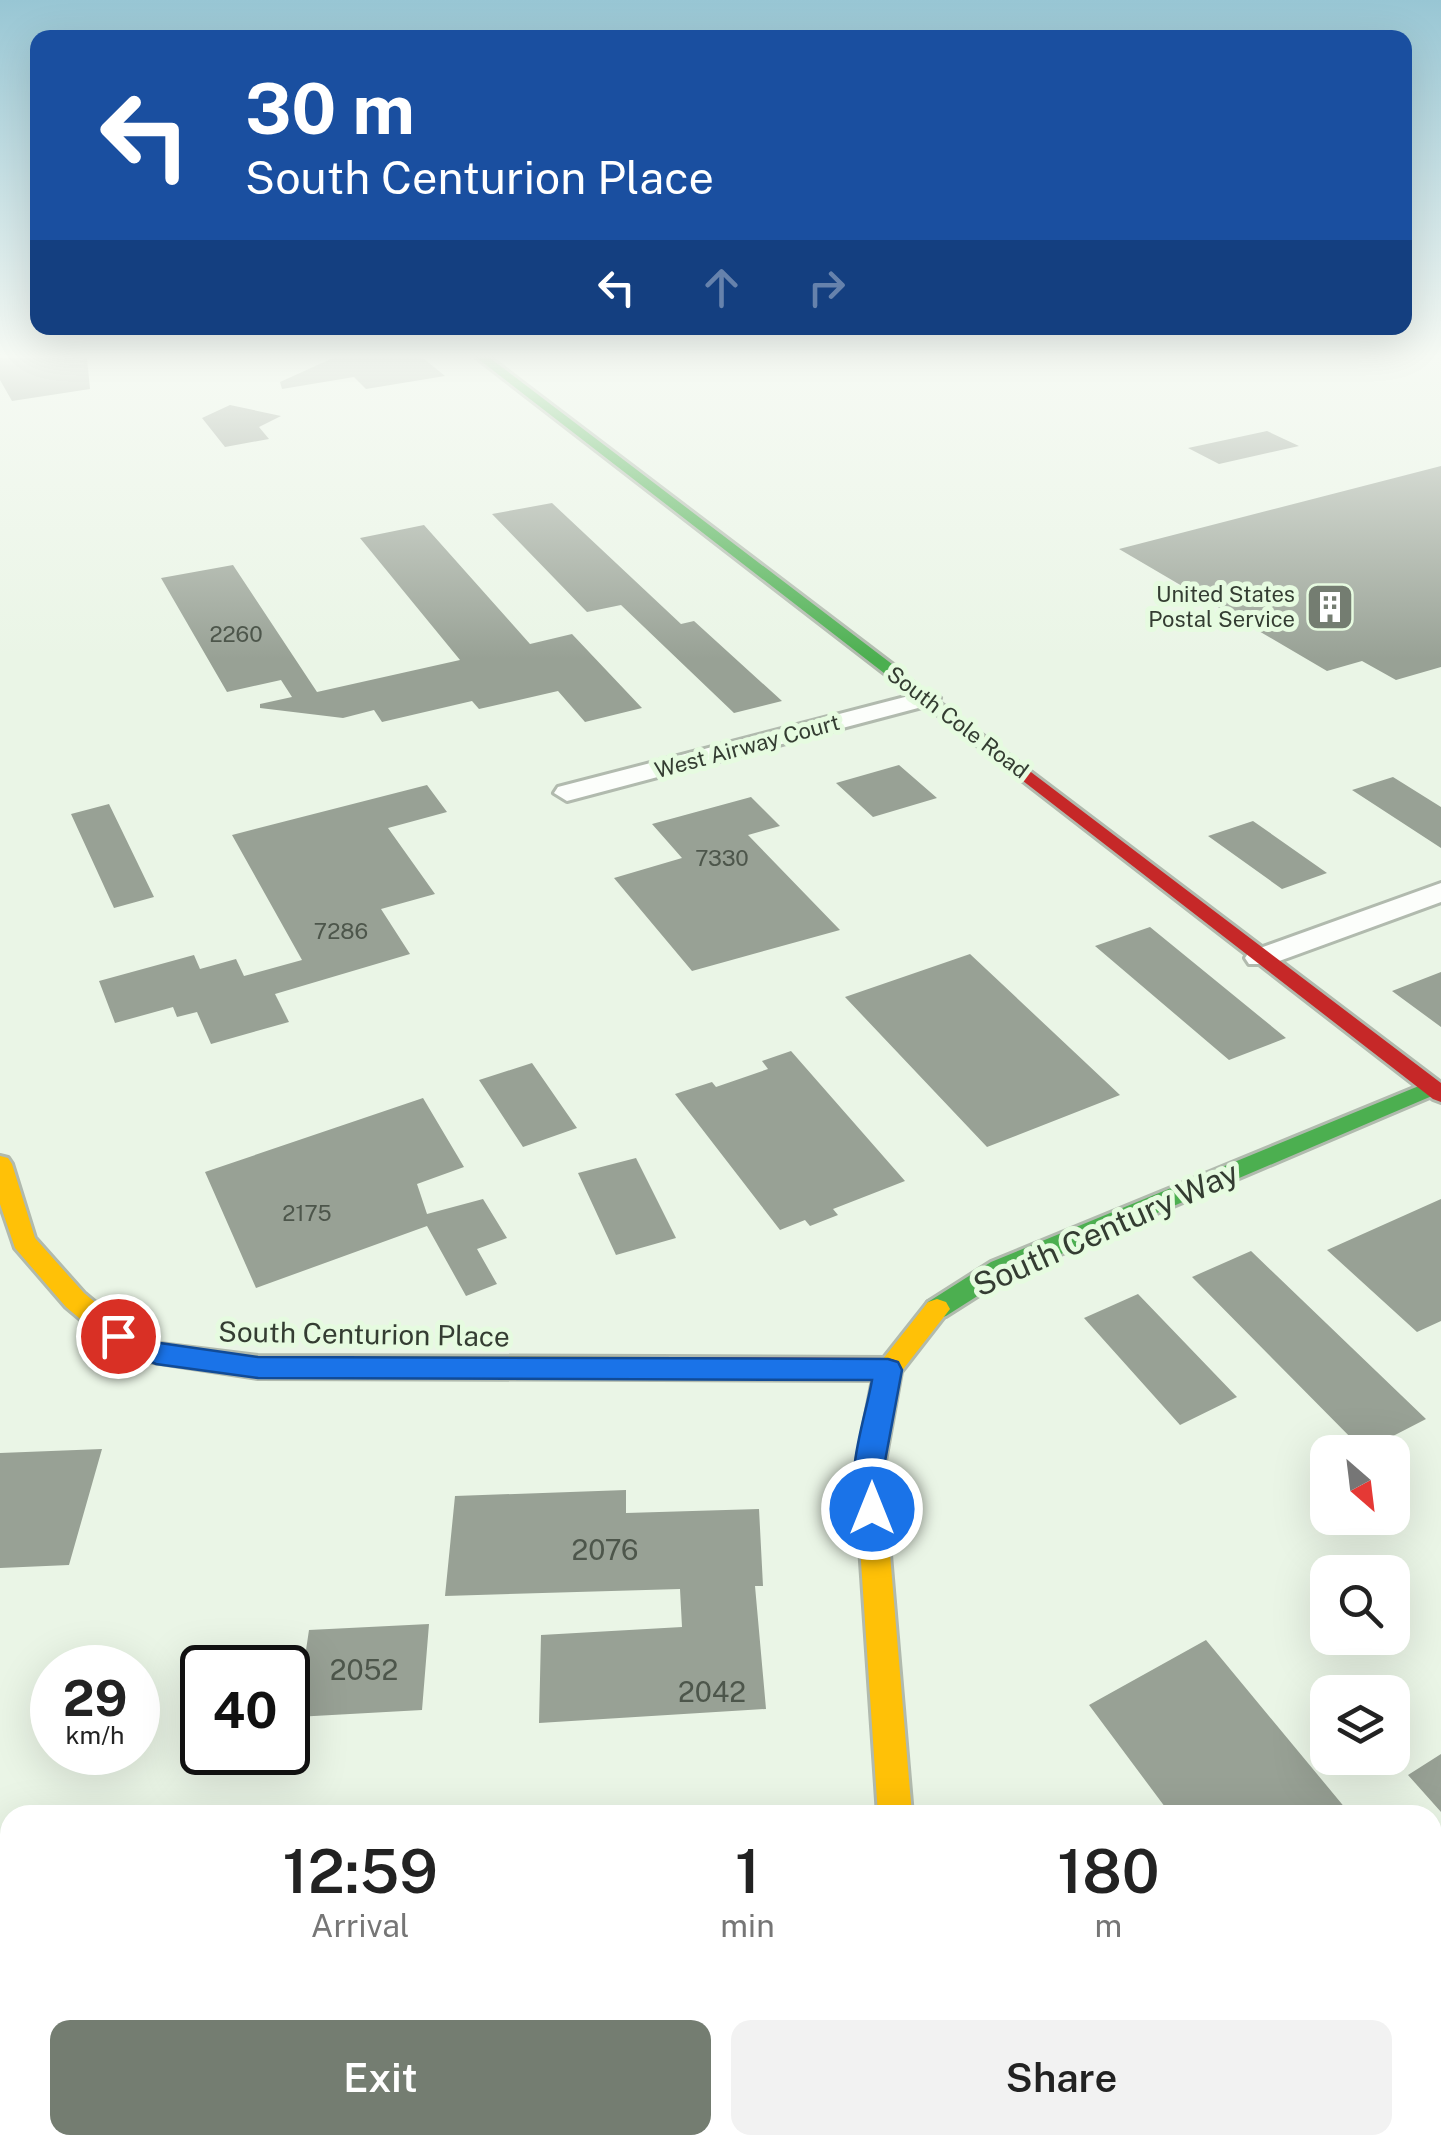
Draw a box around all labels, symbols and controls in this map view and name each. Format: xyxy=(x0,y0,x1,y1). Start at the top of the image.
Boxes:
text: 30 m xyxy=(245,67,415,150)
icon: left xyxy=(80,70,210,200)
text: South Centurion Place xyxy=(245,151,714,204)
icon: left xyxy=(589,260,644,315)
icon: ahead xyxy=(694,260,749,315)
icon: right xyxy=(799,260,854,315)
place label: United States Postal Service xyxy=(1148,581,1295,632)
building icon: United States Postal Service xyxy=(1304,581,1356,633)
house number: 2260 xyxy=(209,621,263,647)
street label: South Cole Road xyxy=(882,660,1034,784)
street label: West Airway Court xyxy=(652,709,842,783)
house number: 7330 xyxy=(695,845,749,871)
house number: 7286 xyxy=(314,918,368,944)
street label: South Century Way xyxy=(968,1153,1244,1304)
house number: 2175 xyxy=(282,1200,332,1226)
pin xyxy=(76,1294,161,1379)
icon: arrive xyxy=(91,1309,146,1364)
street label: South Centurion Place xyxy=(218,1314,510,1353)
north arrow xyxy=(1310,1435,1410,1535)
map controls xyxy=(1310,1435,1410,1775)
position arrow xyxy=(820,1457,924,1561)
house number: 2076 xyxy=(571,1533,639,1566)
button: search xyxy=(1310,1555,1410,1655)
speed limit sign: 40 xyxy=(180,1645,310,1775)
house number: 2052 xyxy=(330,1653,398,1686)
text: 29 xyxy=(63,1668,127,1727)
house number: 2042 xyxy=(678,1675,746,1708)
button: layers xyxy=(1310,1675,1410,1775)
text: km/h xyxy=(66,1720,124,1750)
text: 12:59 xyxy=(283,1836,438,1907)
text: 1 xyxy=(735,1836,760,1907)
text: 180 xyxy=(1057,1836,1159,1907)
text: Arrival xyxy=(311,1907,410,1944)
text: min xyxy=(720,1907,775,1944)
text: m xyxy=(1094,1907,1122,1944)
button: Exit xyxy=(50,2020,711,2135)
button: Share xyxy=(731,2020,1392,2135)

